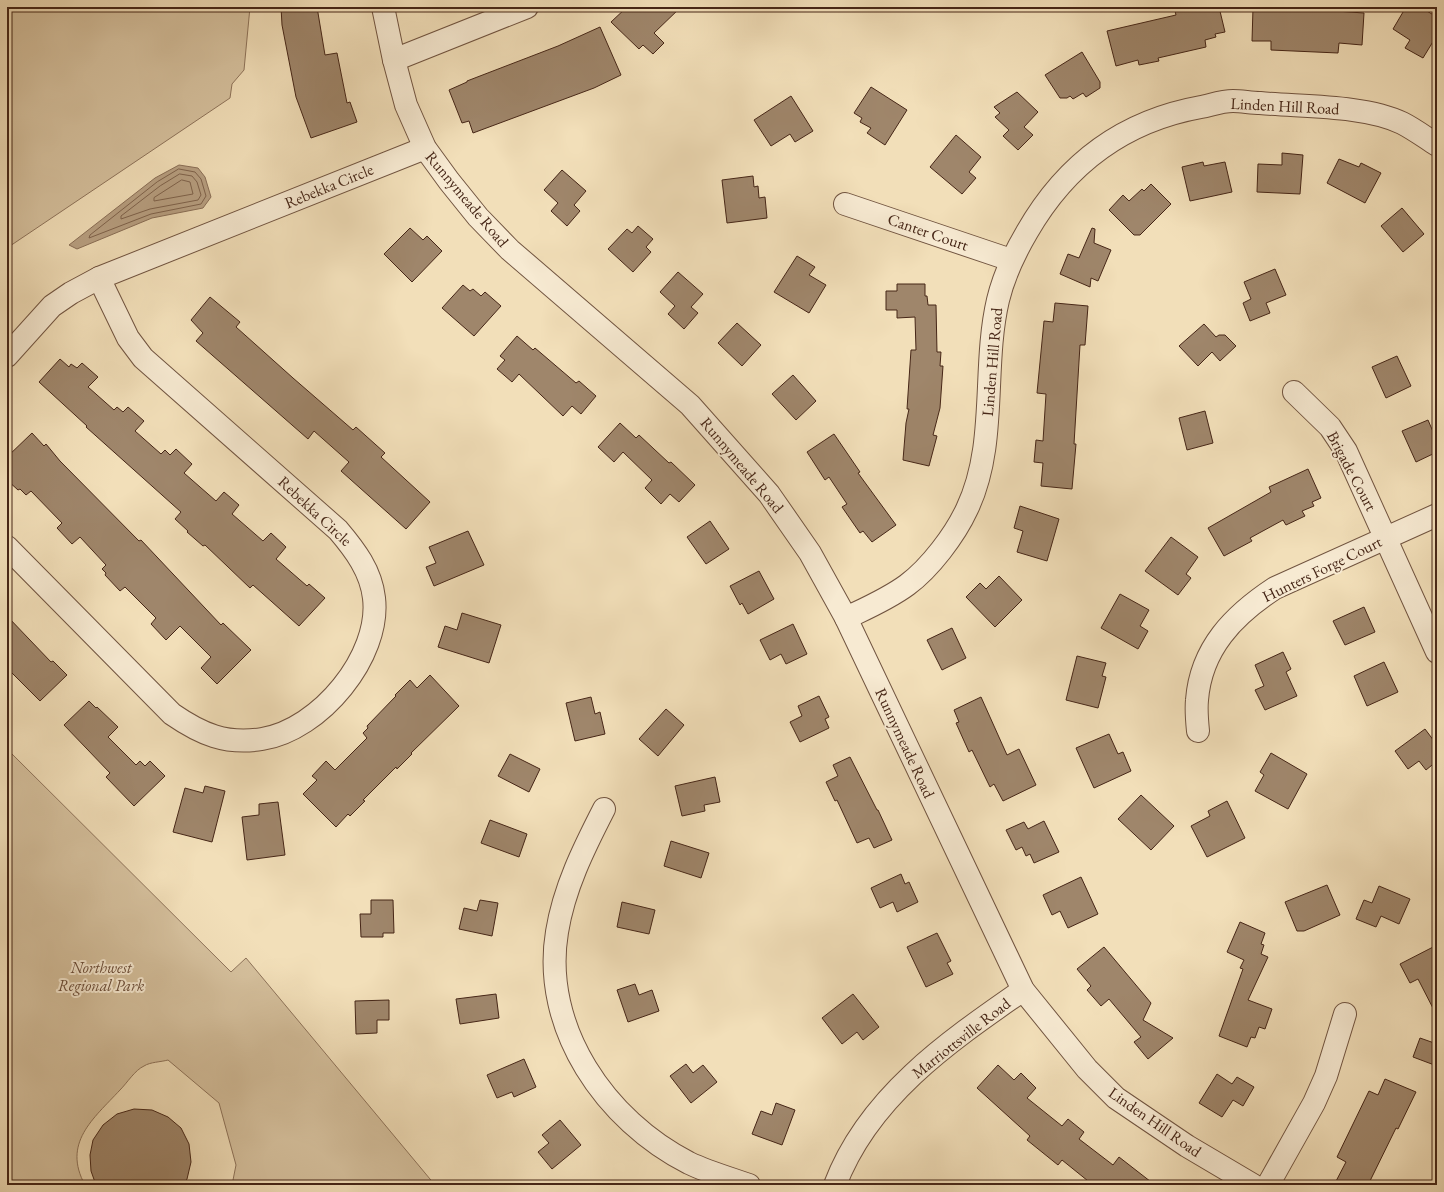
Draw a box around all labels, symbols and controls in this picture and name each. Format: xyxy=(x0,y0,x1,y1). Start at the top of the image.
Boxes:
street label: Linden Hill Road xyxy=(1230,93,1341,119)
street label: Runnymeade Road xyxy=(421,147,514,252)
street label: Rebekka Circle xyxy=(282,159,376,213)
street label: Canter Court xyxy=(885,208,971,256)
street label: Linden Hill Road xyxy=(977,306,1007,417)
street label: Runnymeade Road xyxy=(696,413,789,518)
street label: Brigade Court xyxy=(1322,427,1382,515)
street label: Rebekka Circle xyxy=(273,471,357,551)
street label: Hunters Forge Court xyxy=(1259,531,1385,607)
street label: Runnymeade Road xyxy=(870,685,940,802)
park label: Northwest Regional Park xyxy=(58,957,145,996)
street label: Marriottsville Road xyxy=(907,992,1015,1083)
street label: Linden Hill Road xyxy=(1104,1082,1206,1162)

